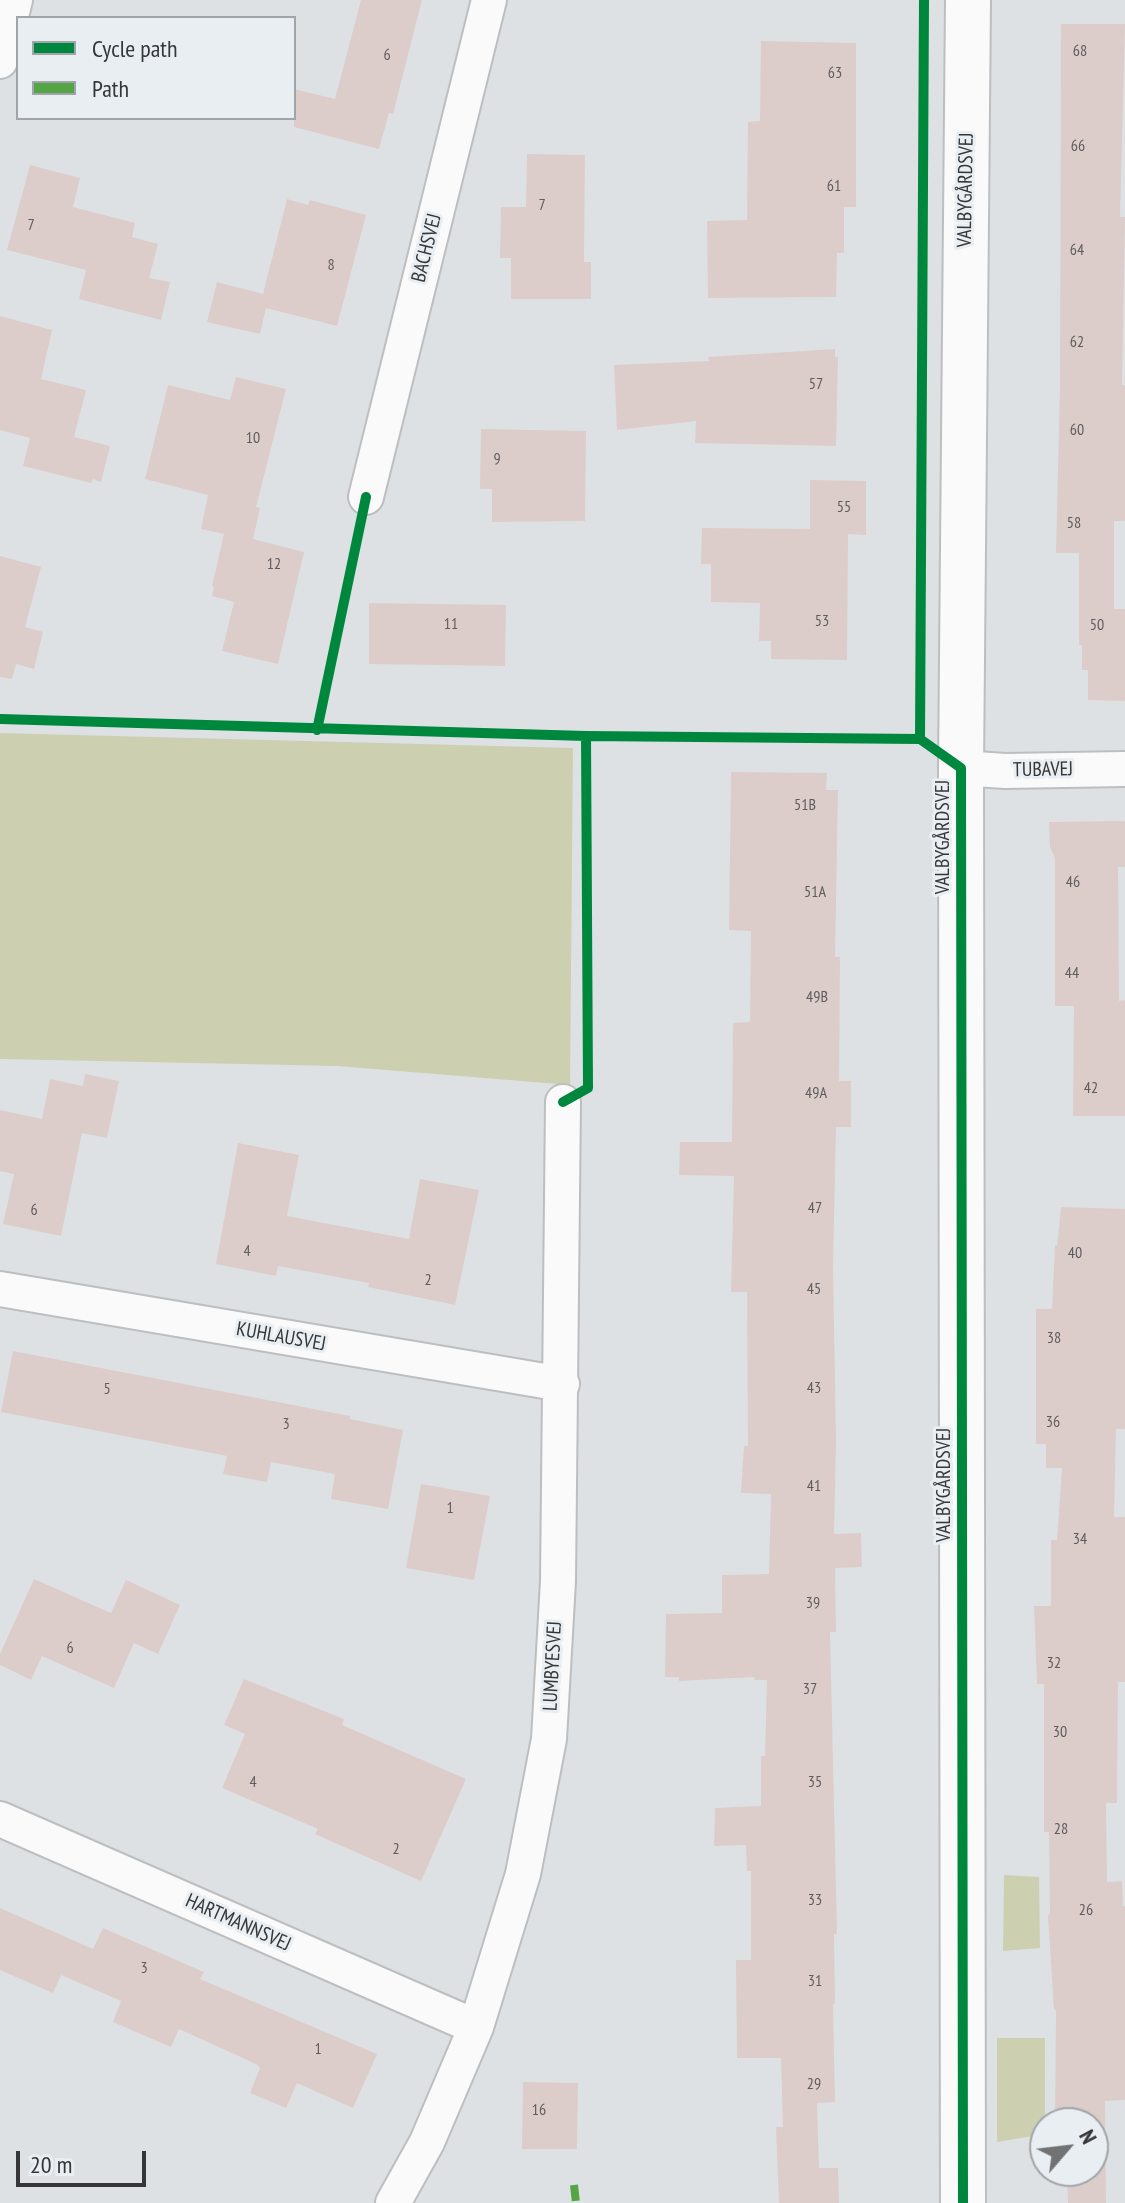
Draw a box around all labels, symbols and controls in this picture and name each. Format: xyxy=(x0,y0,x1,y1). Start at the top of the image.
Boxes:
legend xyxy=(16,16,296,120)
text: Cycle path xyxy=(92,33,178,64)
house number: 68 xyxy=(1073,41,1087,61)
house number: 6 xyxy=(383,45,391,65)
house number: 63 xyxy=(828,63,842,83)
text: Path xyxy=(92,73,129,104)
street label: VALBYGÅRDSVEJ xyxy=(953,132,979,248)
house number: 66 xyxy=(1071,136,1085,156)
house number: 61 xyxy=(827,176,841,196)
house number: 7 xyxy=(538,195,546,215)
street label: BACHSVEJ xyxy=(407,211,447,285)
house number: 7 xyxy=(27,215,35,235)
house number: 64 xyxy=(1070,240,1084,260)
house number: 8 xyxy=(327,255,335,275)
house number: 62 xyxy=(1070,332,1084,352)
house number: 57 xyxy=(809,374,823,394)
house number: 60 xyxy=(1070,420,1084,440)
house number: 10 xyxy=(246,428,260,448)
house number: 9 xyxy=(493,449,501,469)
house number: 55 xyxy=(837,497,851,517)
house number: 58 xyxy=(1067,513,1081,533)
house number: 12 xyxy=(267,554,281,574)
house number: 53 xyxy=(815,611,829,631)
house number: 11 xyxy=(444,614,458,634)
house number: 50 xyxy=(1090,615,1104,635)
street label: TUBAVEJ xyxy=(1013,757,1073,783)
street label: VALBYGÅRDSVEJ xyxy=(931,780,955,894)
house number: 51B xyxy=(794,795,816,815)
house number: 46 xyxy=(1066,872,1080,892)
house number: 51A xyxy=(804,882,826,902)
house number: 44 xyxy=(1065,963,1079,983)
house number: 49B xyxy=(806,987,828,1007)
house number: 42 xyxy=(1084,1078,1098,1098)
house number: 49A xyxy=(805,1083,827,1103)
house number: 47 xyxy=(808,1198,822,1218)
house number: 6 xyxy=(30,1200,38,1220)
house number: 4 xyxy=(243,1241,251,1261)
house number: 40 xyxy=(1068,1243,1082,1263)
house number: 2 xyxy=(424,1270,432,1290)
house number: 45 xyxy=(807,1279,821,1299)
street label: KUHLAUSVEJ xyxy=(234,1317,328,1357)
house number: 38 xyxy=(1047,1328,1061,1348)
house number: 43 xyxy=(807,1378,821,1398)
house number: 5 xyxy=(103,1379,111,1399)
house number: 36 xyxy=(1046,1412,1060,1432)
house number: 3 xyxy=(282,1414,290,1434)
street label: VALBYGÅRDSVEJ xyxy=(932,1428,956,1542)
house number: 41 xyxy=(807,1476,821,1496)
house number: 1 xyxy=(446,1498,454,1518)
house number: 34 xyxy=(1073,1529,1087,1549)
house number: 39 xyxy=(806,1593,820,1613)
street label: LUMBYESVEJ xyxy=(539,1621,567,1711)
house number: 6 xyxy=(66,1638,74,1658)
house number: 32 xyxy=(1047,1653,1061,1673)
house number: 37 xyxy=(803,1679,817,1699)
house number: 30 xyxy=(1053,1722,1067,1742)
house number: 4 xyxy=(249,1772,257,1792)
house number: 35 xyxy=(808,1772,822,1792)
house number: 28 xyxy=(1054,1819,1068,1839)
house number: 2 xyxy=(392,1839,400,1859)
street label: HARTMANNSVEJ xyxy=(182,1889,294,1957)
house number: 33 xyxy=(808,1890,822,1910)
house number: 26 xyxy=(1079,1900,1093,1920)
house number: 3 xyxy=(140,1958,148,1978)
house number: 31 xyxy=(808,1971,822,1991)
house number: 1 xyxy=(314,2039,322,2059)
house number: 29 xyxy=(807,2074,821,2094)
house number: 16 xyxy=(532,2100,546,2120)
north arrow xyxy=(1029,2107,1109,2187)
text: N xyxy=(1073,2125,1104,2148)
scale bar xyxy=(20,2135,150,2185)
text: 20 m xyxy=(30,2149,72,2180)

